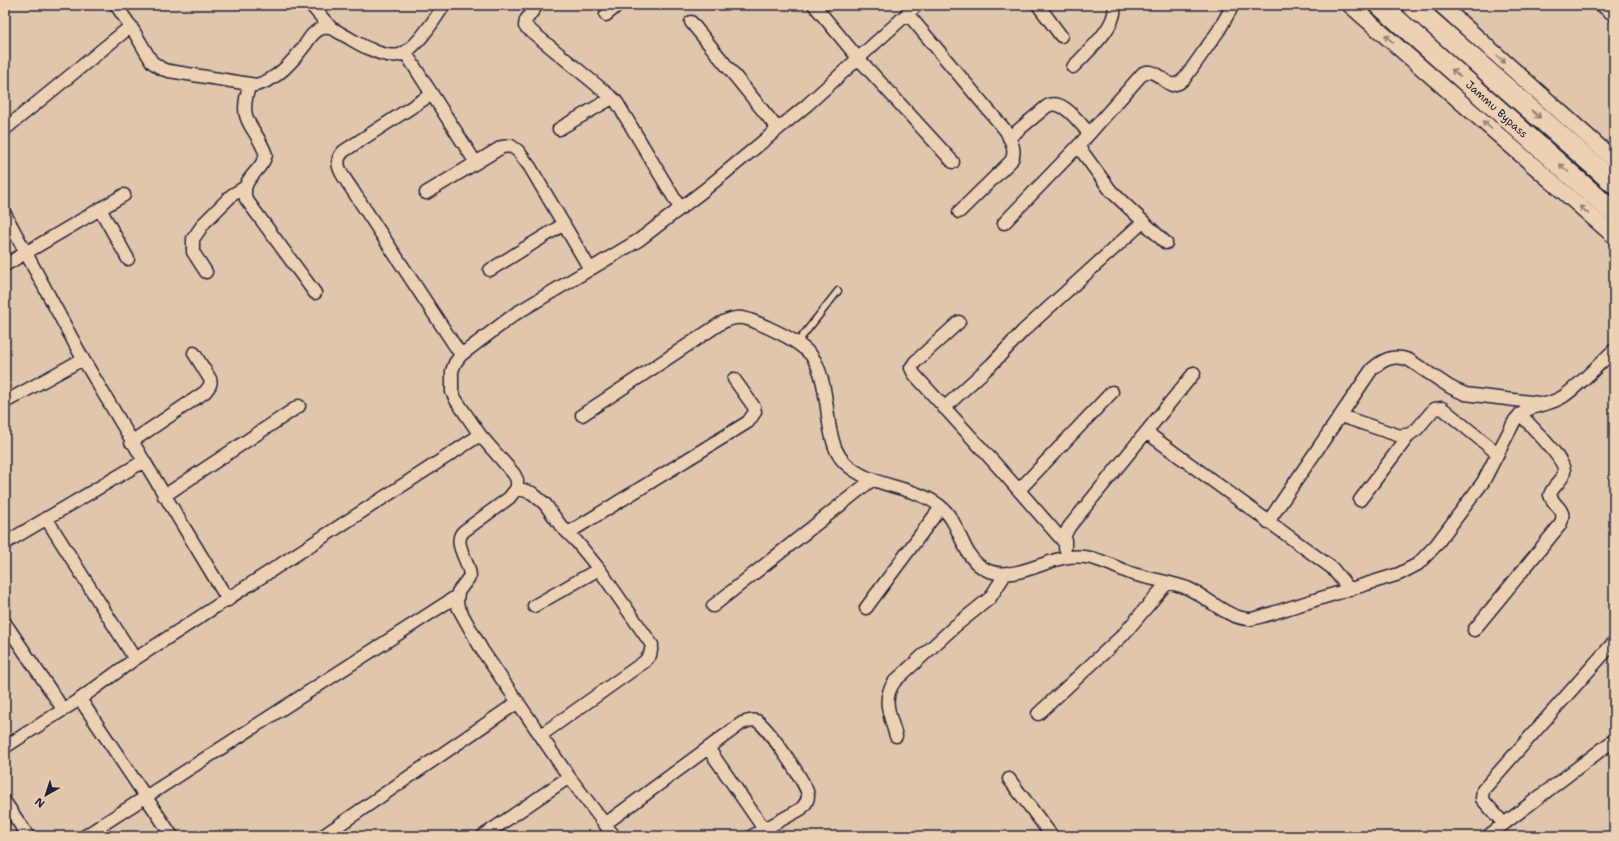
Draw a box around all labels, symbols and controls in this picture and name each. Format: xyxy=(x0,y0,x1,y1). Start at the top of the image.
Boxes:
one-way arrow xyxy=(1384,34,1394,43)
one-way arrow xyxy=(1496,54,1506,63)
one-way arrow xyxy=(1451,68,1461,77)
street label: Jammu Bypass xyxy=(1462,77,1531,141)
one-way arrow xyxy=(1531,110,1541,119)
one-way arrow xyxy=(1481,120,1492,129)
one-way arrow xyxy=(1559,164,1569,173)
one-way arrow xyxy=(1579,206,1590,215)
north arrow xyxy=(26,775,66,815)
text: N xyxy=(32,794,48,811)

